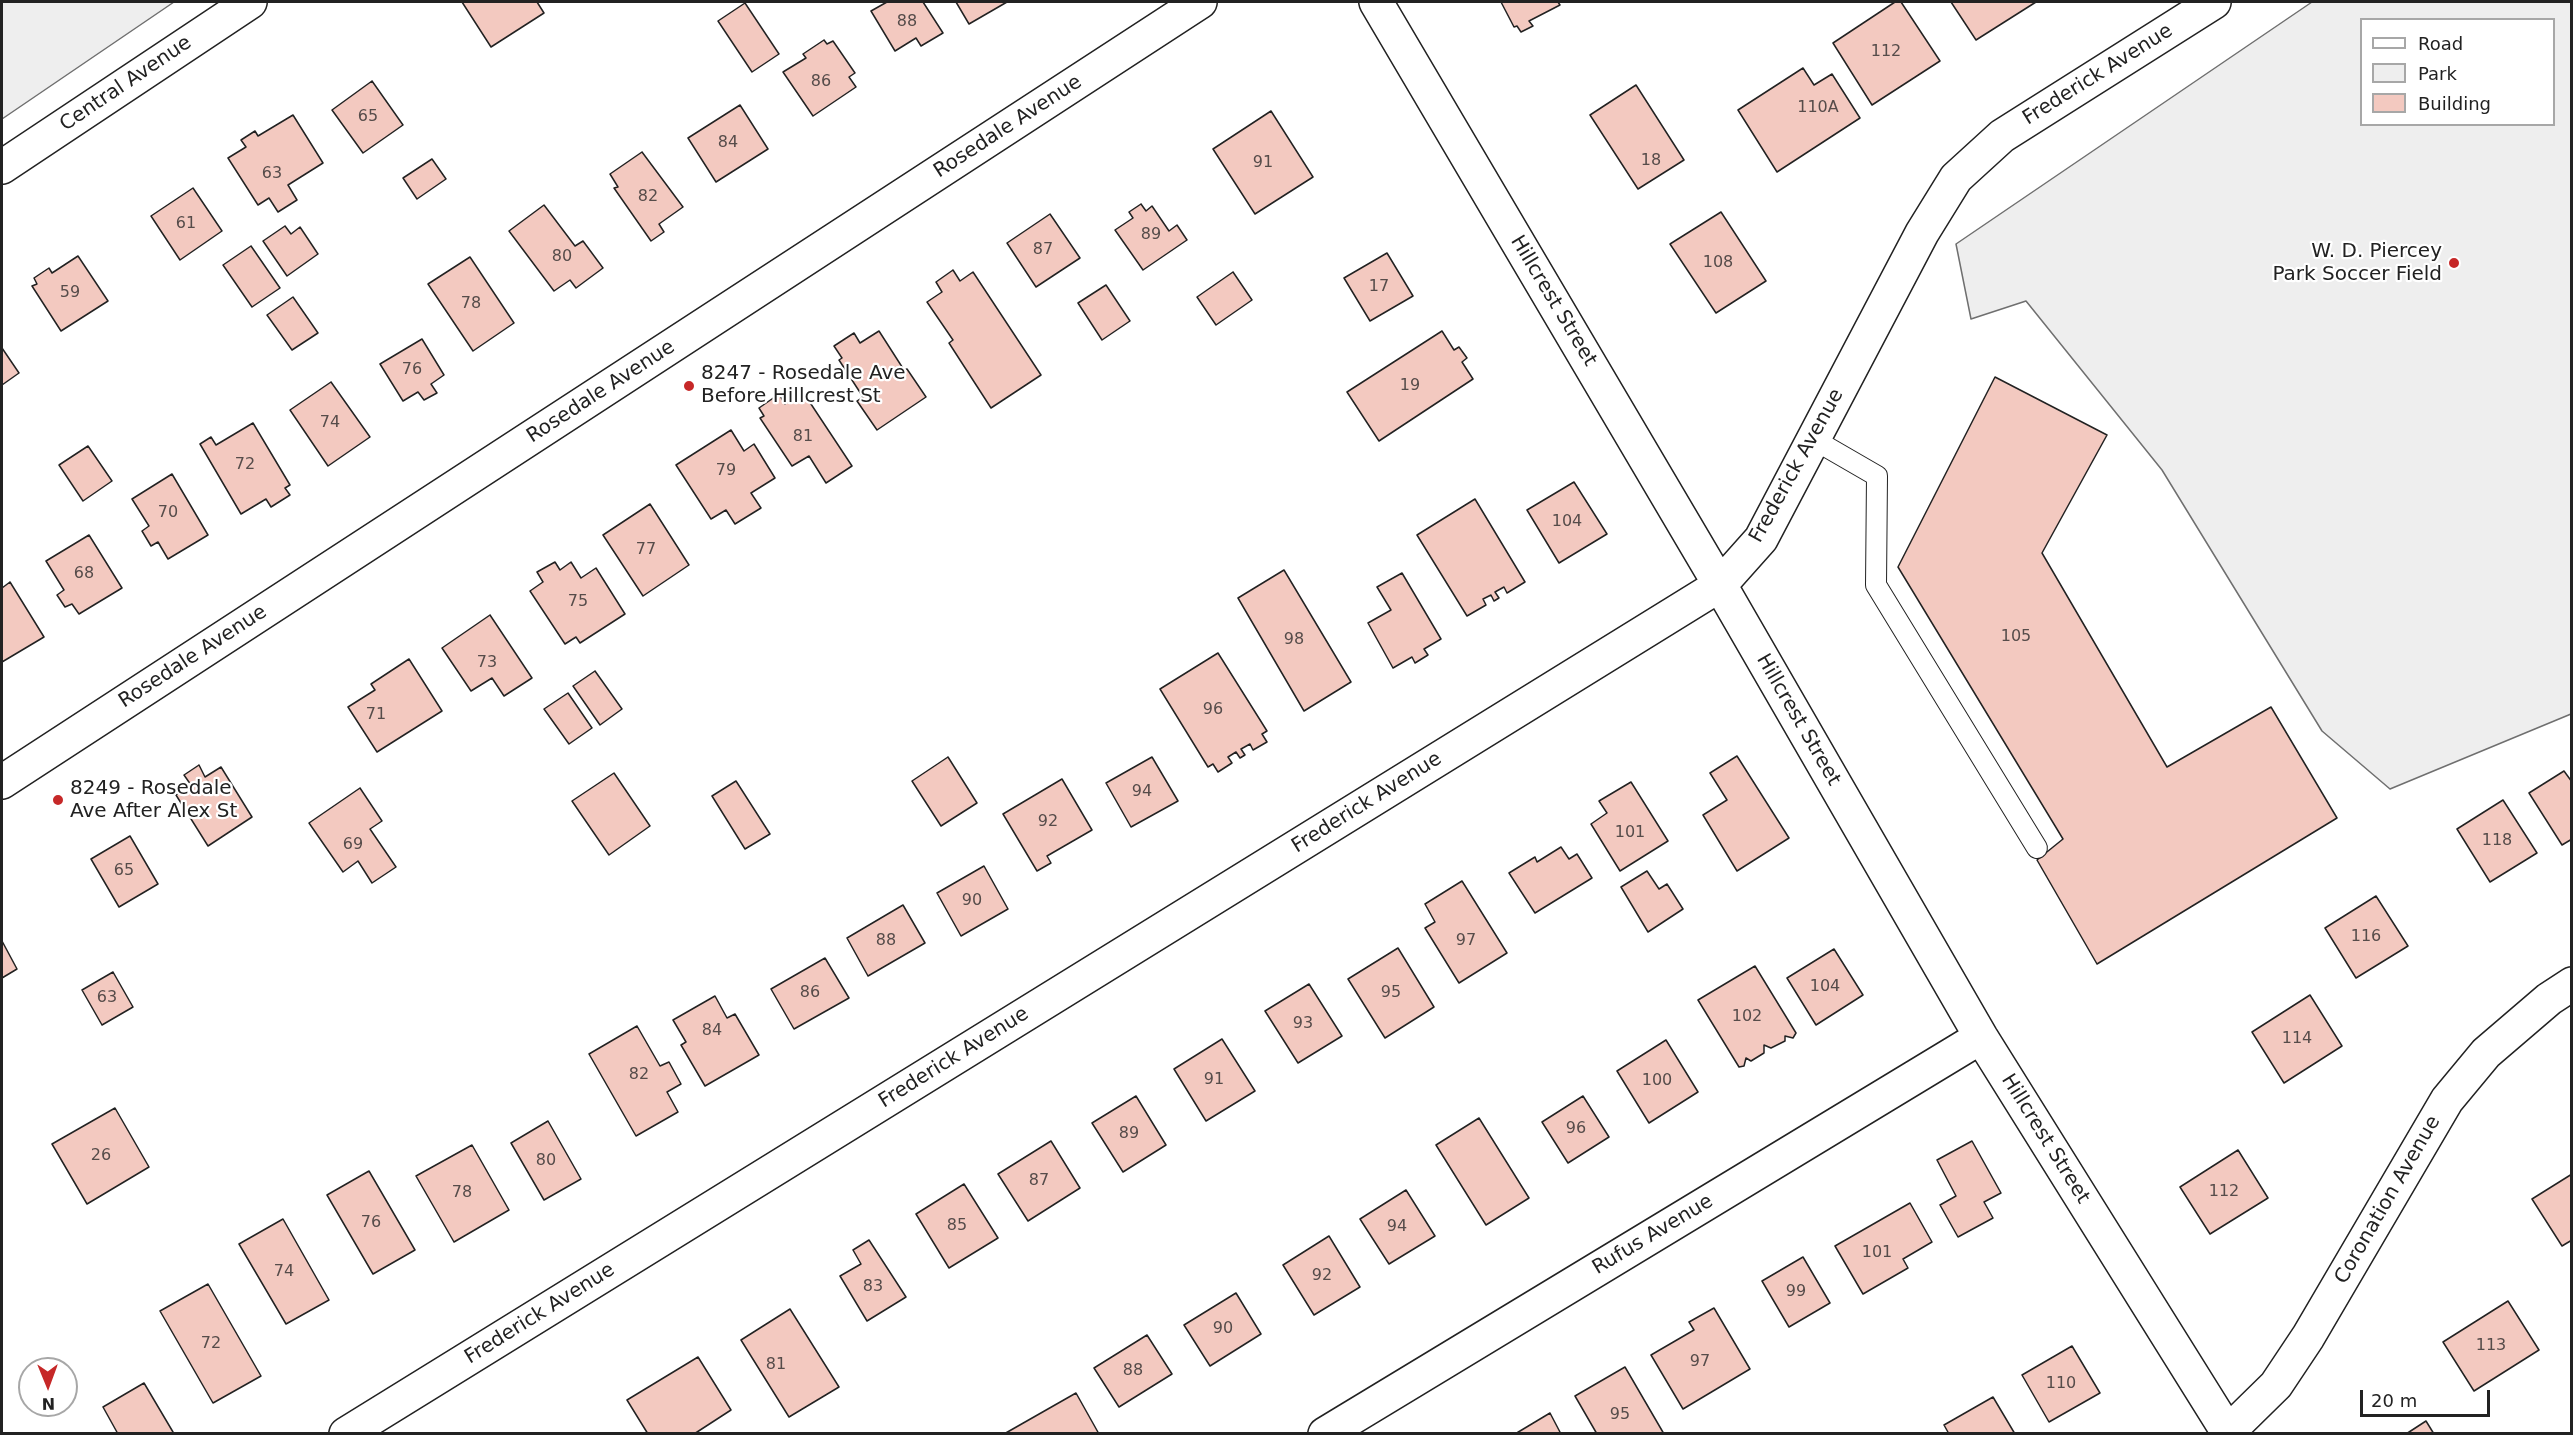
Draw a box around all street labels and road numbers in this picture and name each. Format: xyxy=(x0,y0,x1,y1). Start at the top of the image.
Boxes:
street label: Frederick Avenue xyxy=(2019,19,2177,131)
street label: Central Avenue xyxy=(56,31,196,137)
street label: Rosedale Avenue xyxy=(930,70,1086,184)
street label: Hillcrest Street xyxy=(1505,231,1601,371)
street label: Rosedale Avenue xyxy=(523,335,679,449)
street label: Frederick Avenue xyxy=(1745,385,1849,547)
street label: Rosedale Avenue xyxy=(115,600,271,714)
street label: Hillcrest Street xyxy=(1751,650,1845,790)
street label: Frederick Avenue xyxy=(1288,747,1446,859)
street label: Frederick Avenue xyxy=(875,1002,1033,1114)
street label: Hillcrest Street xyxy=(1996,1070,2094,1208)
street label: Coronation Avenue xyxy=(2330,1112,2446,1288)
street label: Rufus Avenue xyxy=(1588,1190,1718,1280)
street label: Frederick Avenue xyxy=(461,1258,619,1370)

